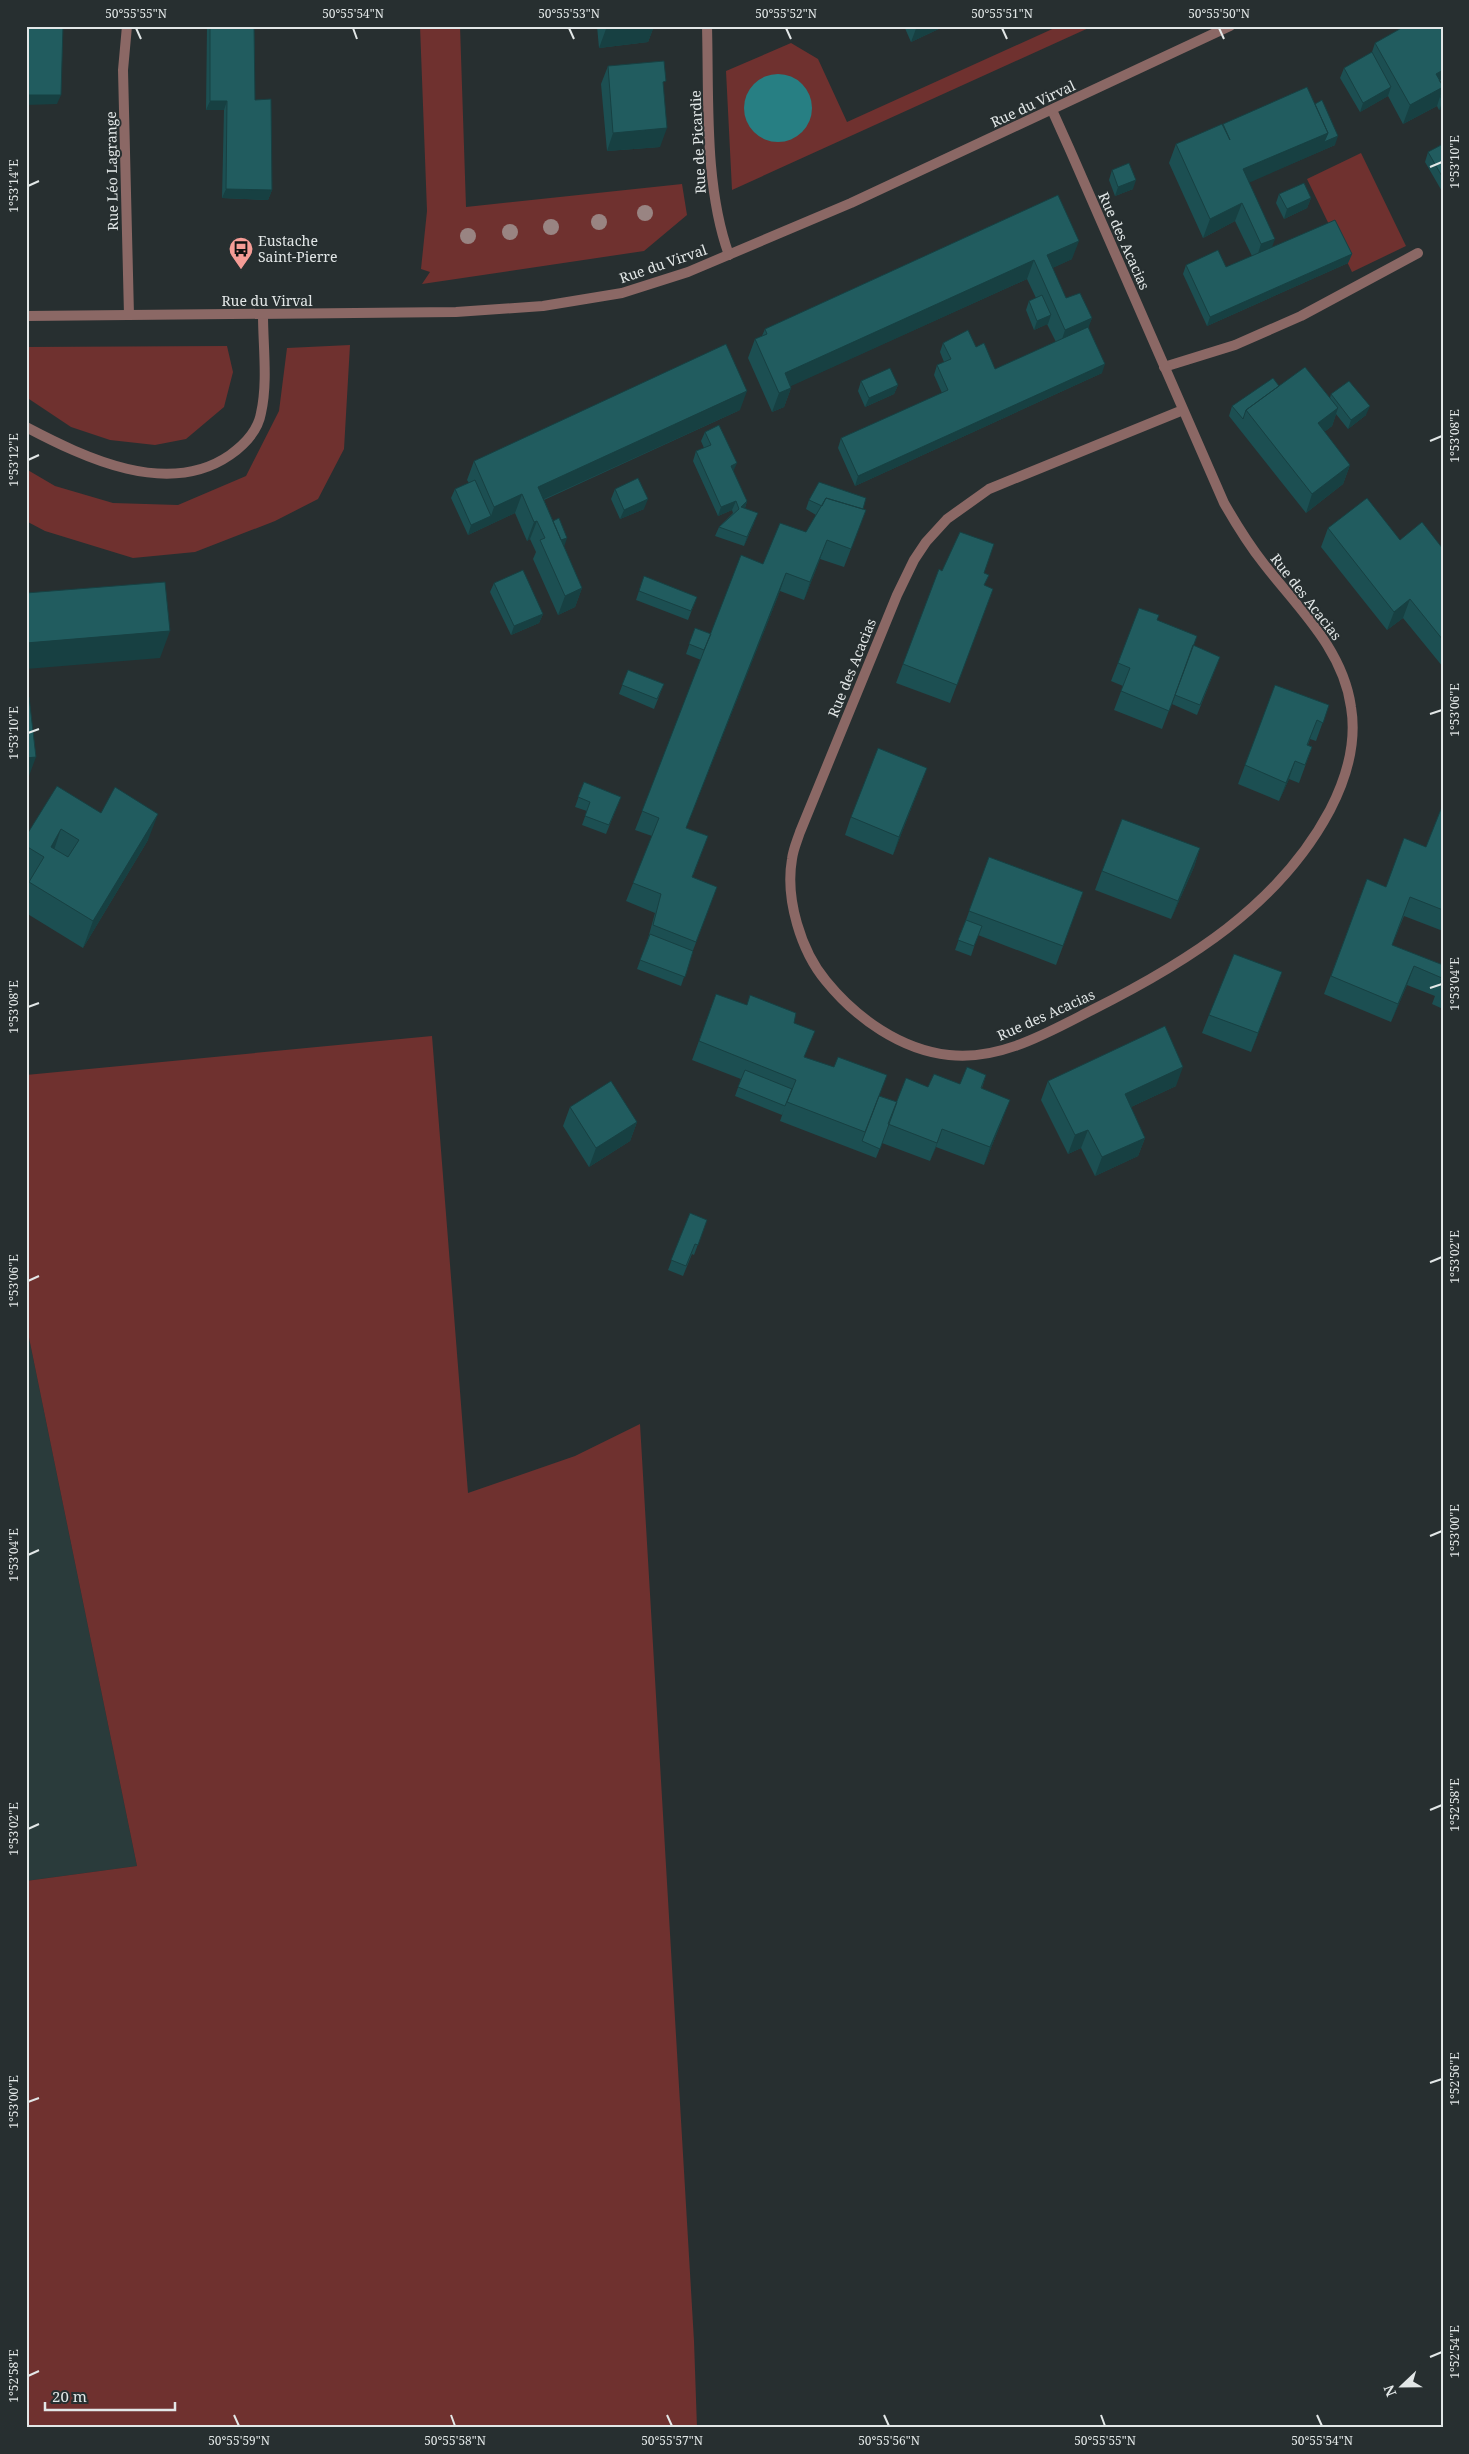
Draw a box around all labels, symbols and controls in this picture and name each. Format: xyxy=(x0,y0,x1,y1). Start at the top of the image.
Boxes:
text: 50°55'55"N xyxy=(105,5,167,22)
text: 50°55'54"N xyxy=(322,5,384,22)
text: 50°55'53"N xyxy=(538,5,600,22)
text: 50°55'52"N xyxy=(755,5,817,22)
text: 50°55'51"N xyxy=(971,5,1033,22)
text: 50°55'50"N xyxy=(1188,5,1250,22)
street label: Rue du Virval xyxy=(987,75,1079,131)
street label: Rue de Picardie xyxy=(685,90,710,194)
street label: Rue Léo Lagrange xyxy=(101,111,122,231)
text: 1°53'10"E xyxy=(1446,135,1463,189)
text: 1°53'14"E xyxy=(5,159,22,213)
street label: Rue des Acacias xyxy=(1094,189,1155,293)
place label: Eustache Saint-Pierre xyxy=(258,231,337,266)
bus stop icon: Eustache Saint-Pierre xyxy=(228,236,254,270)
street label: Rue du Virval xyxy=(617,239,710,287)
street label: Rue du Virval xyxy=(221,291,313,310)
text: 1°53'08"E xyxy=(1446,409,1463,463)
text: 1°53'12"E xyxy=(5,433,22,487)
street label: Rue des Acacias xyxy=(1267,549,1346,644)
street label: Rue des Acacias xyxy=(823,615,880,720)
text: 1°53'06"E xyxy=(1446,683,1463,737)
text: 1°53'10"E xyxy=(5,706,22,760)
text: 1°53'04"E xyxy=(1446,957,1463,1011)
text: 1°53'08"E xyxy=(5,980,22,1034)
street label: Rue des Acacias xyxy=(994,984,1098,1045)
text: 1°53'02"E xyxy=(1446,1230,1463,1284)
text: 1°53'06"E xyxy=(5,1254,22,1308)
text: 1°53'00"E xyxy=(1446,1504,1463,1558)
text: 1°53'04"E xyxy=(5,1528,22,1582)
text: 1°52'58"E xyxy=(1446,1778,1463,1832)
text: 1°53'02"E xyxy=(5,1802,22,1856)
text: 1°52'56"E xyxy=(1446,2052,1463,2106)
text: 1°53'00"E xyxy=(5,2075,22,2129)
text: 1°52'54"E xyxy=(1446,2325,1463,2379)
text: 1°52'58"E xyxy=(5,2349,22,2403)
north arrow xyxy=(1376,2362,1426,2412)
scale bar xyxy=(45,2379,175,2411)
text: N xyxy=(1379,2382,1400,2400)
text: 20 m xyxy=(52,2386,87,2406)
text: 50°55'59"N xyxy=(208,2432,270,2449)
text: 50°55'58"N xyxy=(424,2432,486,2449)
text: 50°55'57"N xyxy=(641,2432,703,2449)
text: 50°55'56"N xyxy=(858,2432,920,2449)
text: 50°55'55"N xyxy=(1074,2432,1136,2449)
text: 50°55'54"N xyxy=(1291,2432,1353,2449)

